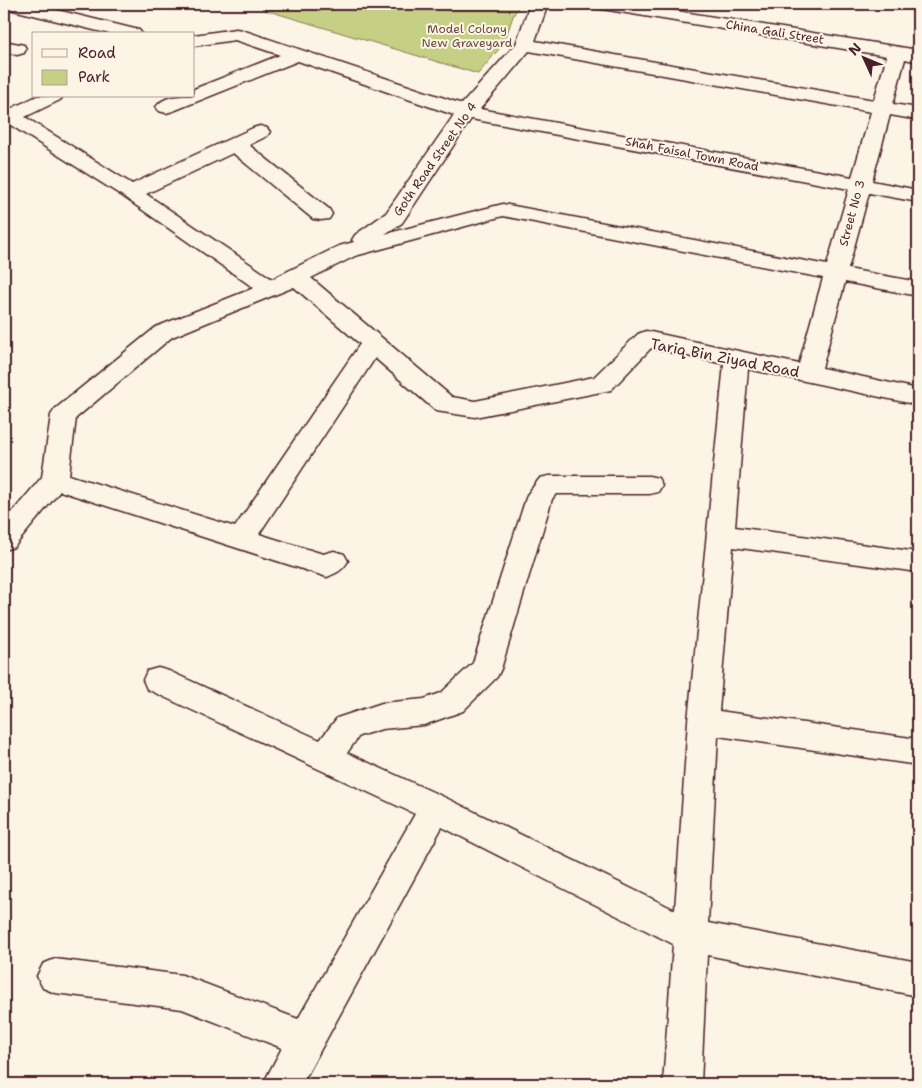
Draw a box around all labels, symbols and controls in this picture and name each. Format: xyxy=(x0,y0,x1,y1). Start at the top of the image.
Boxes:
street label: China Gali Street xyxy=(725,16,825,48)
park label: Model Colony New Graveyard xyxy=(422,21,513,51)
legend xyxy=(32,32,195,98)
north arrow xyxy=(840,32,890,82)
text: N xyxy=(844,39,865,59)
text: Road xyxy=(78,43,116,63)
text: Park xyxy=(78,67,110,87)
street label: Goth Road Street No 4 xyxy=(390,99,480,219)
street label: Shah Faisal Town Road xyxy=(624,133,761,175)
street label: Street No 3 xyxy=(835,178,869,248)
street label: Tariq Bin Ziyad Road xyxy=(649,334,802,382)

